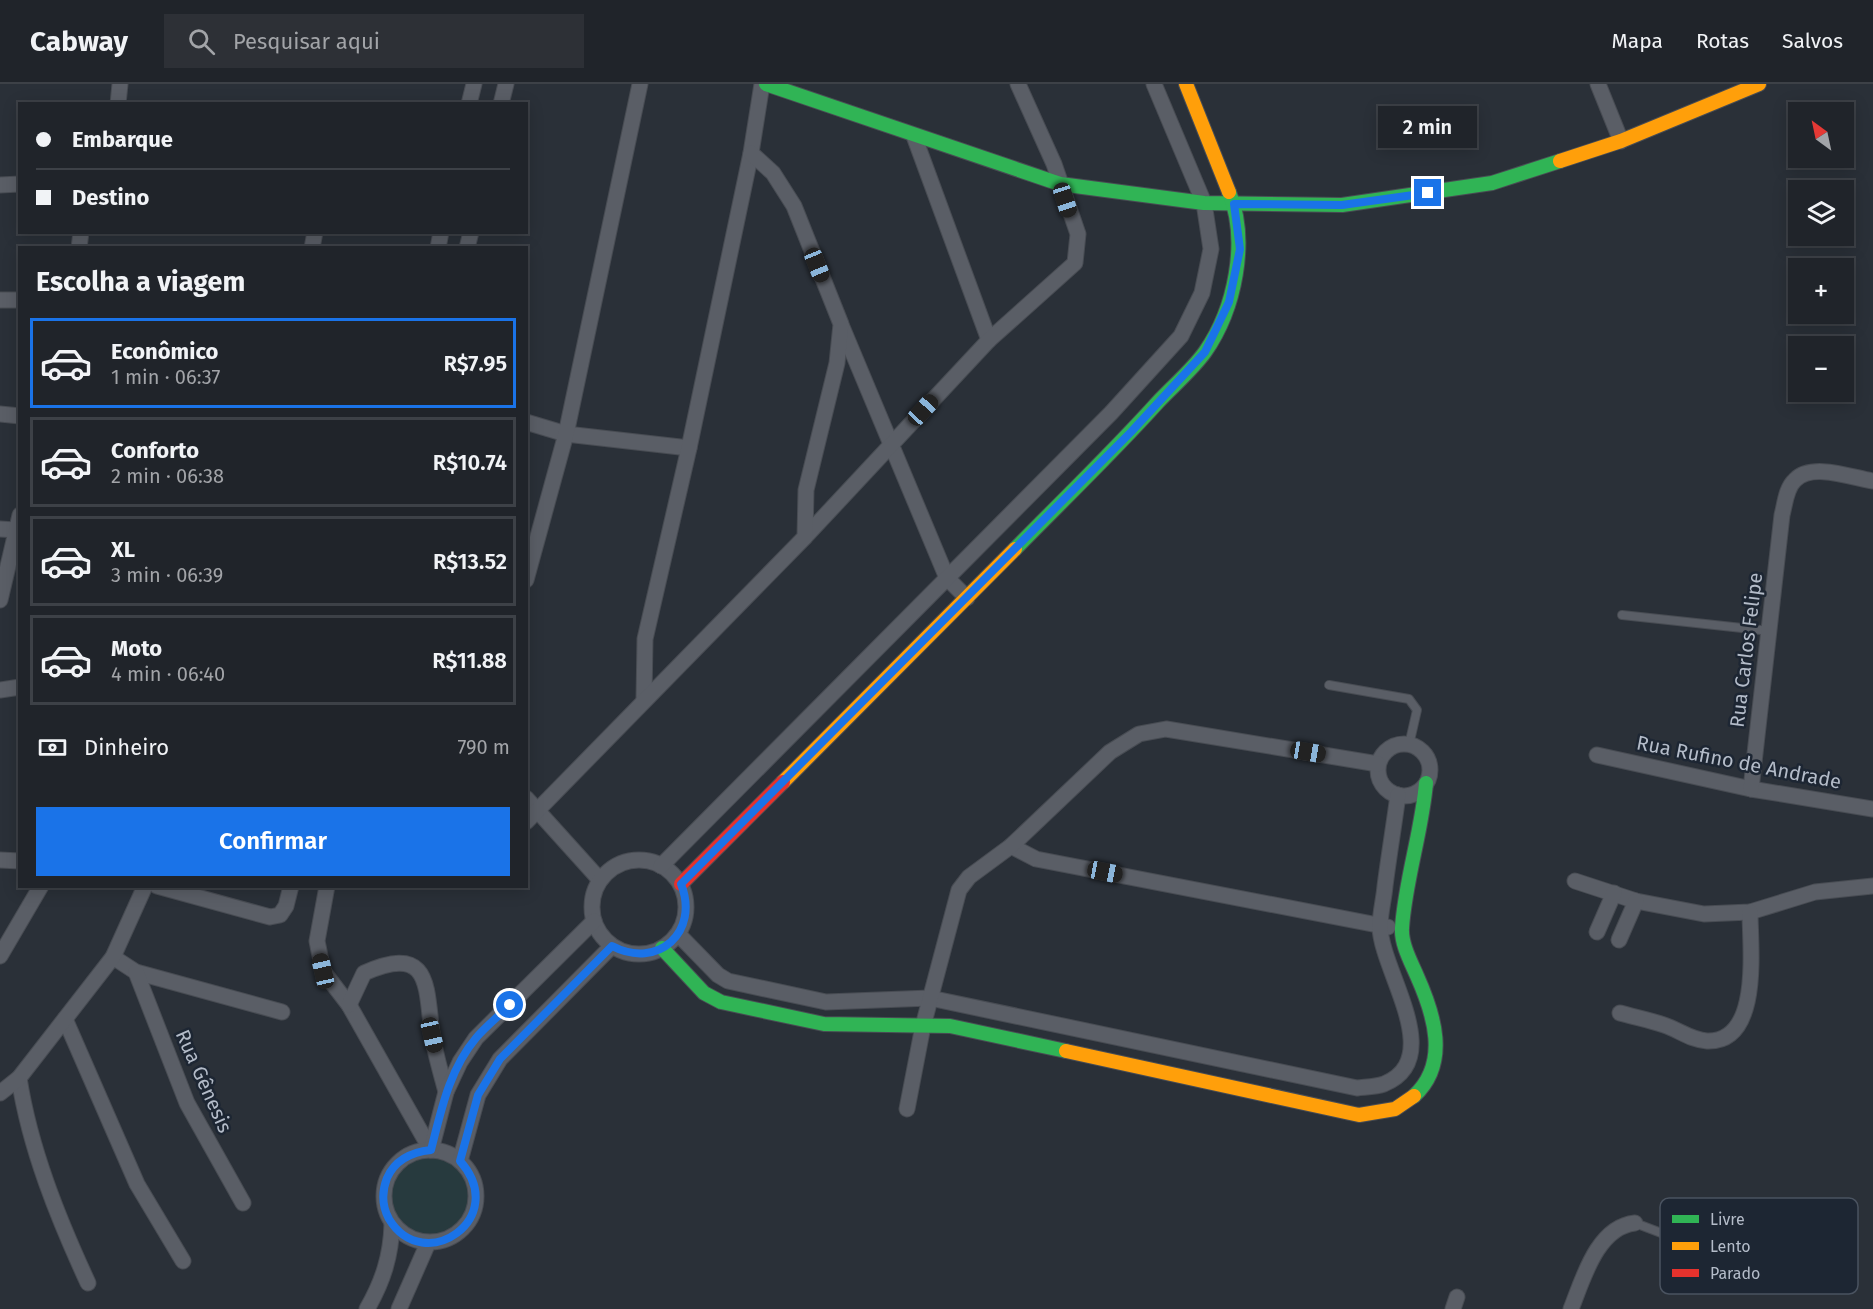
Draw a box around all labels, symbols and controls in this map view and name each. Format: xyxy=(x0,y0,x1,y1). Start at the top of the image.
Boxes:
search box xyxy=(164,14,584,68)
text: Cabway xyxy=(30,25,128,58)
icon: search xyxy=(185,25,218,58)
text: Pesquisar aqui xyxy=(233,28,380,55)
text: Mapa xyxy=(1612,28,1663,54)
text: Rotas xyxy=(1696,28,1749,54)
text: Salvos xyxy=(1782,28,1843,54)
north arrow xyxy=(1788,102,1854,168)
map controls xyxy=(1788,102,1854,402)
callout: 2 min xyxy=(1378,106,1478,148)
text: 2 min xyxy=(1403,115,1452,139)
text: Embarque xyxy=(72,126,173,153)
route end xyxy=(1414,179,1441,206)
car xyxy=(1051,180,1079,220)
button: layers xyxy=(1788,180,1854,246)
text: Destino xyxy=(72,184,149,211)
car xyxy=(802,245,832,285)
button: + xyxy=(1788,258,1854,324)
text: Escolha a viagem xyxy=(36,266,245,298)
icon: car xyxy=(39,336,93,390)
button: − xyxy=(1788,336,1854,402)
text: Econômico xyxy=(111,338,218,365)
text: R$7.95 xyxy=(443,350,507,377)
text: 1 min · 06:37 xyxy=(111,365,220,389)
car xyxy=(904,391,942,429)
icon: car xyxy=(39,435,93,489)
text: Conforto xyxy=(111,437,199,464)
text: R$10.74 xyxy=(433,449,507,476)
text: 2 min · 06:38 xyxy=(111,464,224,488)
icon: car xyxy=(39,534,93,588)
text: XL xyxy=(111,536,135,563)
text: R$13.52 xyxy=(433,548,507,575)
text: 3 min · 06:39 xyxy=(111,563,223,587)
street label: Rua Carlos Felipe xyxy=(1725,571,1767,729)
icon: car xyxy=(39,633,93,687)
text: Moto xyxy=(111,635,162,662)
text: R$11.88 xyxy=(432,647,507,674)
text: 4 min · 06:40 xyxy=(111,662,225,686)
street label: Rua Rufino de Andrade xyxy=(1635,730,1843,794)
icon: cash xyxy=(36,731,69,764)
text: Dinheiro xyxy=(84,734,169,761)
text: 790 m xyxy=(457,735,510,759)
car xyxy=(1289,740,1327,764)
button: Confirmar xyxy=(36,807,510,876)
car xyxy=(1086,860,1124,884)
car xyxy=(310,951,336,991)
route start xyxy=(496,991,523,1018)
car xyxy=(419,1015,445,1055)
street label: Rua Gênesis xyxy=(171,1026,237,1136)
legend xyxy=(1660,1198,1858,1294)
text: Livre xyxy=(1710,1210,1745,1229)
text: Lento xyxy=(1710,1237,1751,1256)
text: Parado xyxy=(1710,1264,1760,1283)

